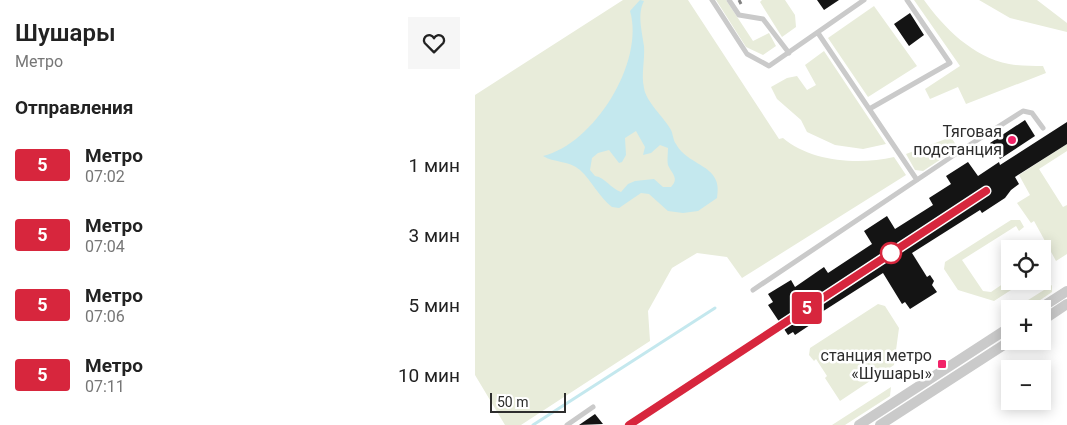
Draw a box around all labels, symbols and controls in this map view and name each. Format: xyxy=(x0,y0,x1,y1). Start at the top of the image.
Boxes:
button: heart xyxy=(408,17,460,69)
text: Шушары xyxy=(15,19,116,47)
text: Метро xyxy=(15,52,63,71)
text: Отправления xyxy=(15,96,133,119)
place label: Тяговая подстанция xyxy=(913,122,1002,159)
marker: Тяговая подстанция xyxy=(1006,134,1018,146)
text: Метро xyxy=(85,144,143,167)
text: 5 xyxy=(37,154,48,175)
text: 1 мин xyxy=(409,154,460,177)
text: 07:02 xyxy=(85,167,125,186)
text: Метро xyxy=(85,214,143,237)
text: 5 xyxy=(37,224,48,245)
text: 3 мин xyxy=(409,224,460,247)
text: 07:04 xyxy=(85,237,125,256)
map controls xyxy=(1001,240,1051,410)
button: locate xyxy=(1001,240,1051,290)
unlabelled marker xyxy=(880,242,902,264)
text: Метро xyxy=(85,284,143,307)
line badge: 5 xyxy=(791,292,823,324)
text: 5 xyxy=(37,294,48,315)
text: 5 мин xyxy=(409,294,460,317)
text: 5 xyxy=(802,297,812,318)
button: + xyxy=(1001,300,1051,350)
text: 07:06 xyxy=(85,307,125,326)
place label: станция метро «Шушары» xyxy=(821,346,932,383)
text: Метро xyxy=(85,354,143,377)
marker: станция метро «Шушары» xyxy=(936,358,948,370)
button: − xyxy=(1001,360,1051,410)
text: 5 xyxy=(37,364,48,385)
text: 10 мин xyxy=(398,364,460,387)
text: 07:11 xyxy=(85,377,125,396)
scale bar xyxy=(490,390,566,413)
text: 50 m xyxy=(497,394,529,410)

